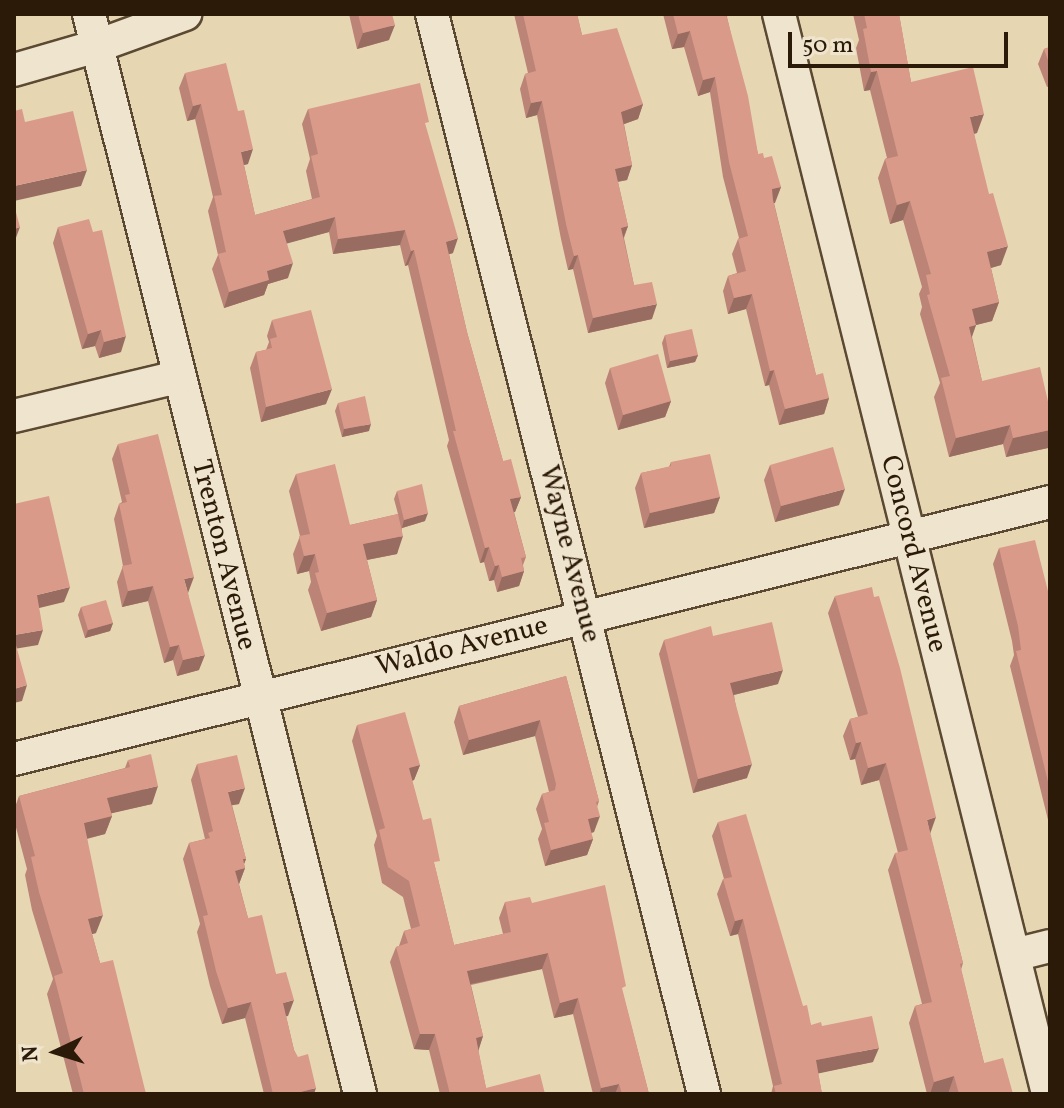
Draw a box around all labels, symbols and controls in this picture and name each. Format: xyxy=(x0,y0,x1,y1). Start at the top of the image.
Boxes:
scale bar xyxy=(792,16,1012,66)
text: 50 m xyxy=(802,29,854,63)
street label: Concord Avenue xyxy=(872,452,954,656)
street label: Trenton Avenue xyxy=(183,456,263,654)
street label: Wayne Avenue xyxy=(531,462,607,646)
street label: Waldo Avenue xyxy=(372,609,552,685)
north arrow xyxy=(16,1012,96,1092)
text: N xyxy=(16,1045,48,1063)

